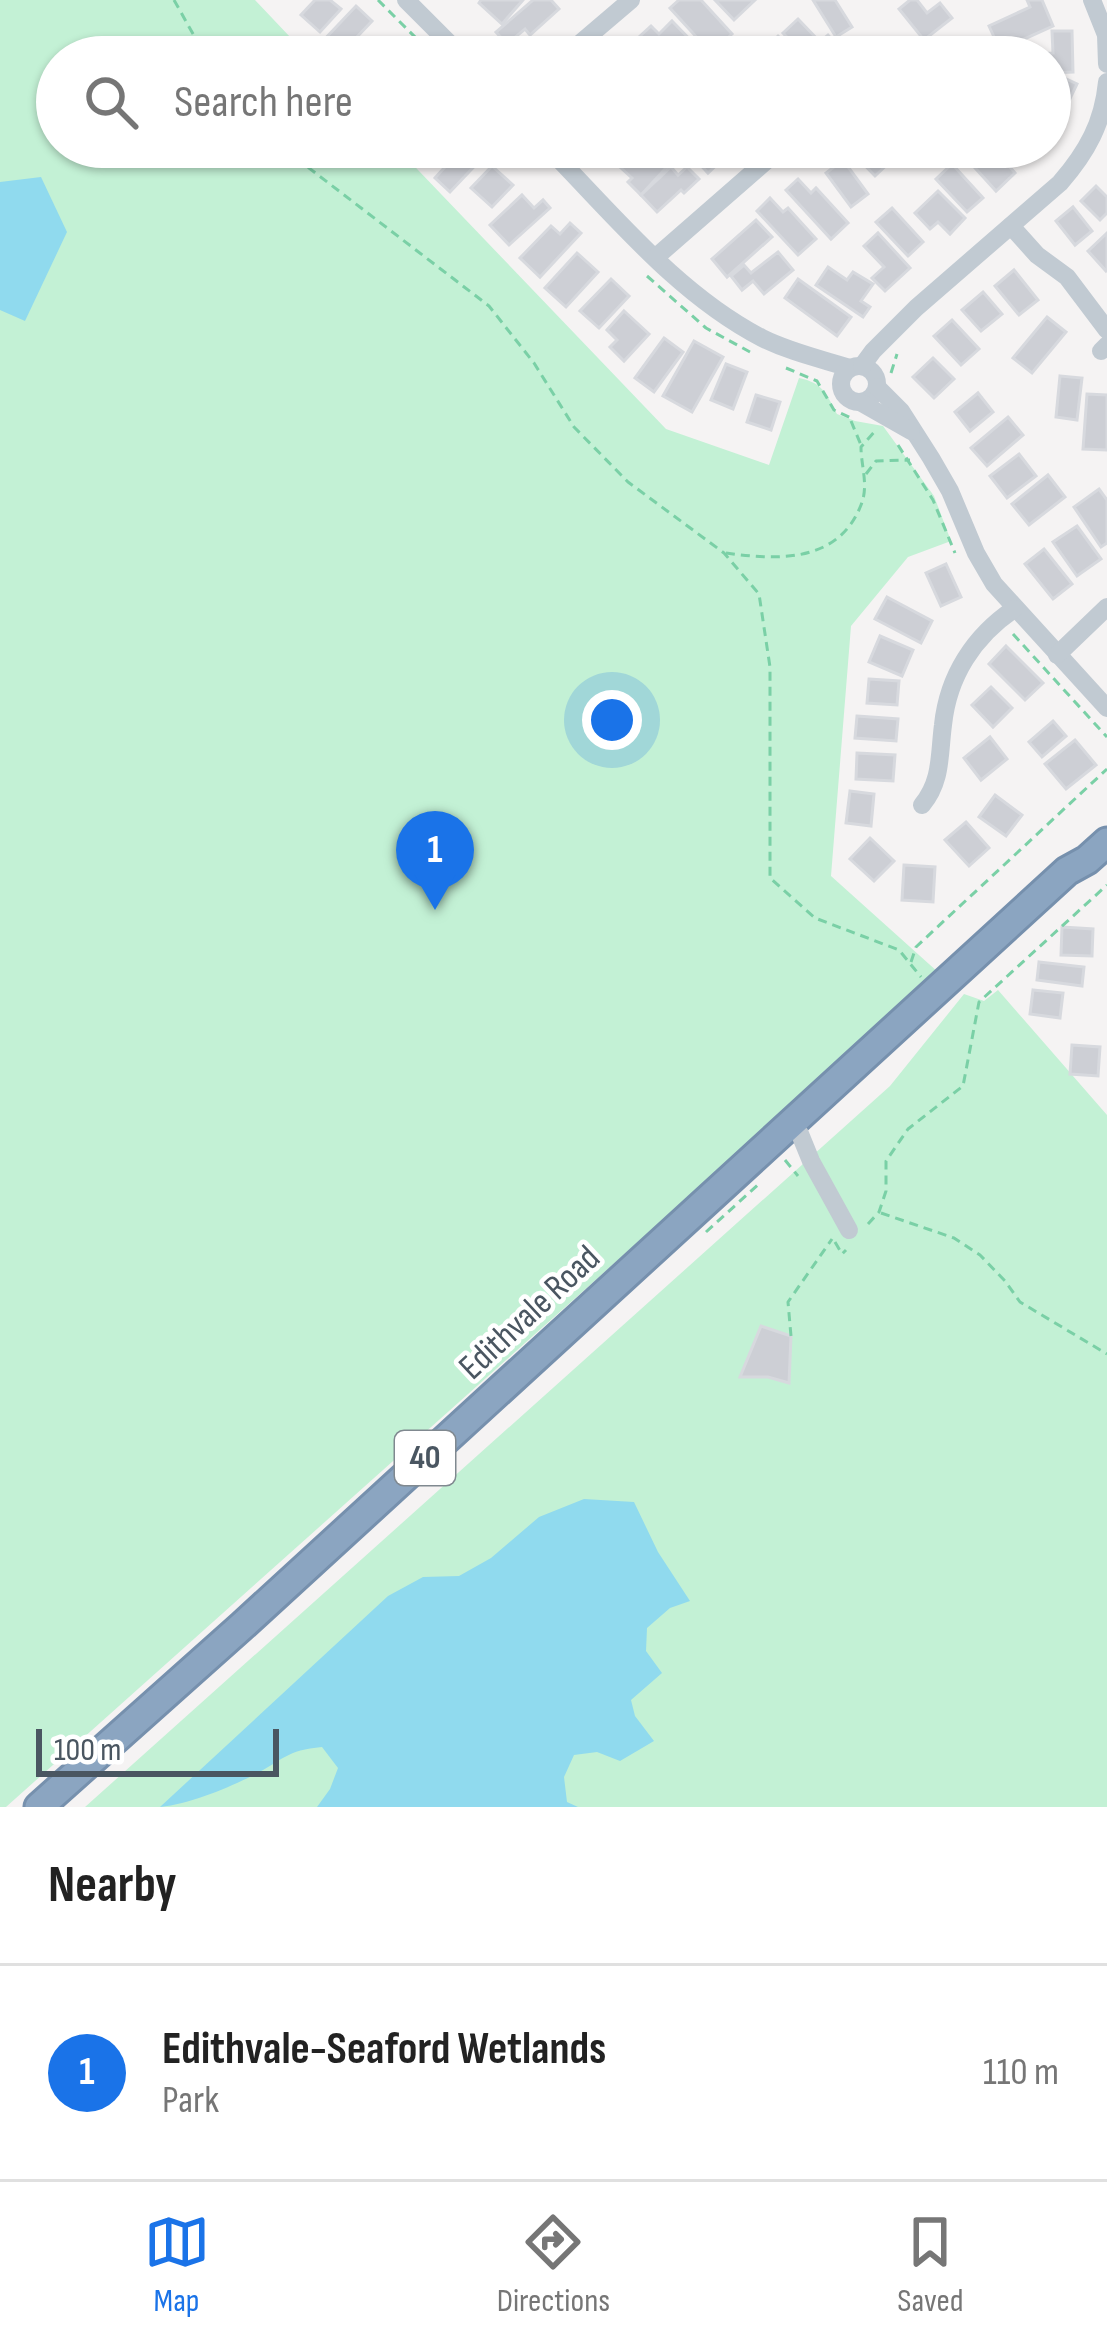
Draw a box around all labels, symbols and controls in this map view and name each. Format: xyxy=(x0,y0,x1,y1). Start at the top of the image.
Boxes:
search box xyxy=(36,36,1071,168)
icon: search xyxy=(78,69,144,135)
text: Search here xyxy=(174,75,353,130)
your location xyxy=(582,690,642,750)
pin: 1 xyxy=(396,811,474,910)
street label: Edithvale Road xyxy=(451,1237,609,1389)
road number: 40 xyxy=(395,1431,455,1485)
scale bar xyxy=(36,1723,279,1776)
text: 100 m xyxy=(54,1730,121,1770)
text: Nearby xyxy=(48,1855,177,1916)
text: Edithvale-Seaford Wetlands xyxy=(162,2022,606,2077)
text: 1 xyxy=(79,2049,95,2096)
text: 110 m xyxy=(983,2049,1059,2096)
text: Park xyxy=(162,2077,219,2124)
tab: Map xyxy=(144,2209,210,2321)
tab: Directions xyxy=(497,2209,610,2321)
tab: Saved xyxy=(897,2209,963,2321)

